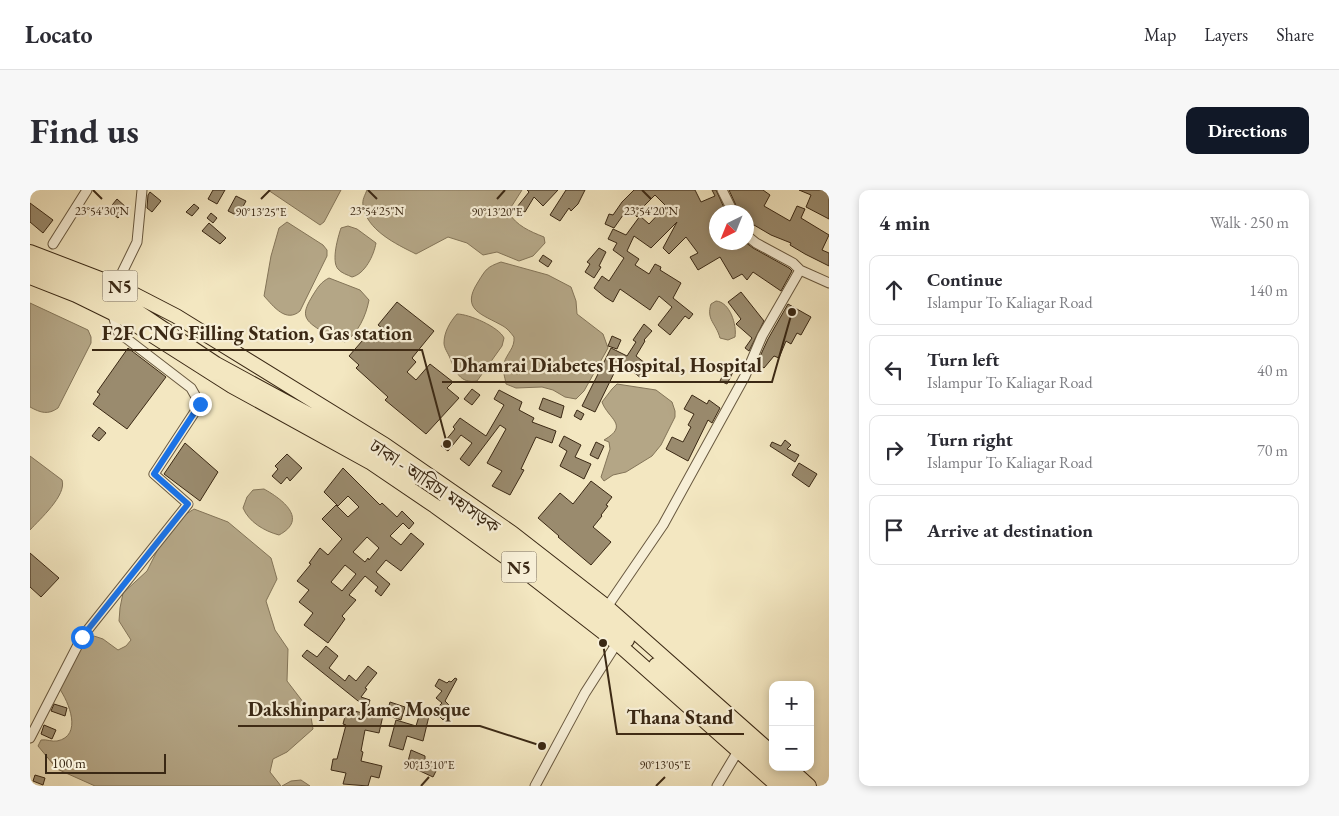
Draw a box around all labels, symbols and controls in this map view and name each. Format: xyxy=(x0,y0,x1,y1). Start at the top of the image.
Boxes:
text: Locato xyxy=(25,19,93,50)
text: Map xyxy=(1144,23,1176,46)
text: Layers xyxy=(1204,23,1248,46)
text: Share xyxy=(1276,23,1314,46)
button: Directions xyxy=(1186,107,1309,154)
text: Find us xyxy=(30,108,139,153)
text: 23°54'30"N xyxy=(75,203,129,219)
text: 23°54'25"N xyxy=(350,203,404,219)
text: 23°54'20"N xyxy=(624,203,678,219)
text: 90°13'25"E xyxy=(235,204,287,220)
text: 90°13'20"E xyxy=(471,204,523,220)
north arrow xyxy=(709,205,754,250)
text: 4 min xyxy=(879,209,930,236)
text: Walk · 250 m xyxy=(1210,212,1289,233)
text: Continue xyxy=(927,267,1002,292)
road number: N5 xyxy=(102,270,138,302)
icon: ahead xyxy=(880,276,908,304)
text: 140 m xyxy=(1249,280,1288,301)
text: Islampur To Kaliagar Road xyxy=(927,292,1093,313)
callout: F2F CNG Filling Station, Gas station xyxy=(92,315,422,350)
text: F2F CNG Filling Station, Gas station xyxy=(102,320,412,346)
callout: Dhamrai Diabetes Hospital, Hospital xyxy=(442,347,772,382)
text: Turn left xyxy=(927,347,999,372)
text: Dhamrai Diabetes Hospital, Hospital xyxy=(452,352,762,378)
icon: left xyxy=(880,356,908,384)
text: 40 m xyxy=(1257,360,1288,381)
text: Islampur To Kaliagar Road xyxy=(927,372,1093,393)
route end xyxy=(189,393,212,416)
text: Turn right xyxy=(927,427,1013,452)
street label: ঢাকা - আরিচা মহাসড়ক xyxy=(364,433,506,539)
icon: right xyxy=(880,436,908,464)
text: 70 m xyxy=(1257,440,1288,461)
text: Islampur To Kaliagar Road xyxy=(927,452,1093,473)
icon: arrive xyxy=(880,516,908,544)
text: Arrive at destination xyxy=(927,518,1093,543)
road number: N5 xyxy=(502,552,536,582)
route start xyxy=(71,626,94,649)
map controls xyxy=(769,681,814,771)
button: + xyxy=(769,681,814,726)
callout: Dakshinpara Jame Mosque xyxy=(238,691,480,726)
text: Dakshinpara Jame Mosque xyxy=(248,696,470,722)
callout: Thana Stand xyxy=(617,699,744,734)
text: Thana Stand xyxy=(626,704,734,730)
button: − xyxy=(769,726,814,771)
scale bar xyxy=(45,751,166,774)
text: 100 m xyxy=(52,754,86,772)
text: 90°13'10"E xyxy=(403,757,455,773)
text: 90°13'05"E xyxy=(639,757,691,773)

